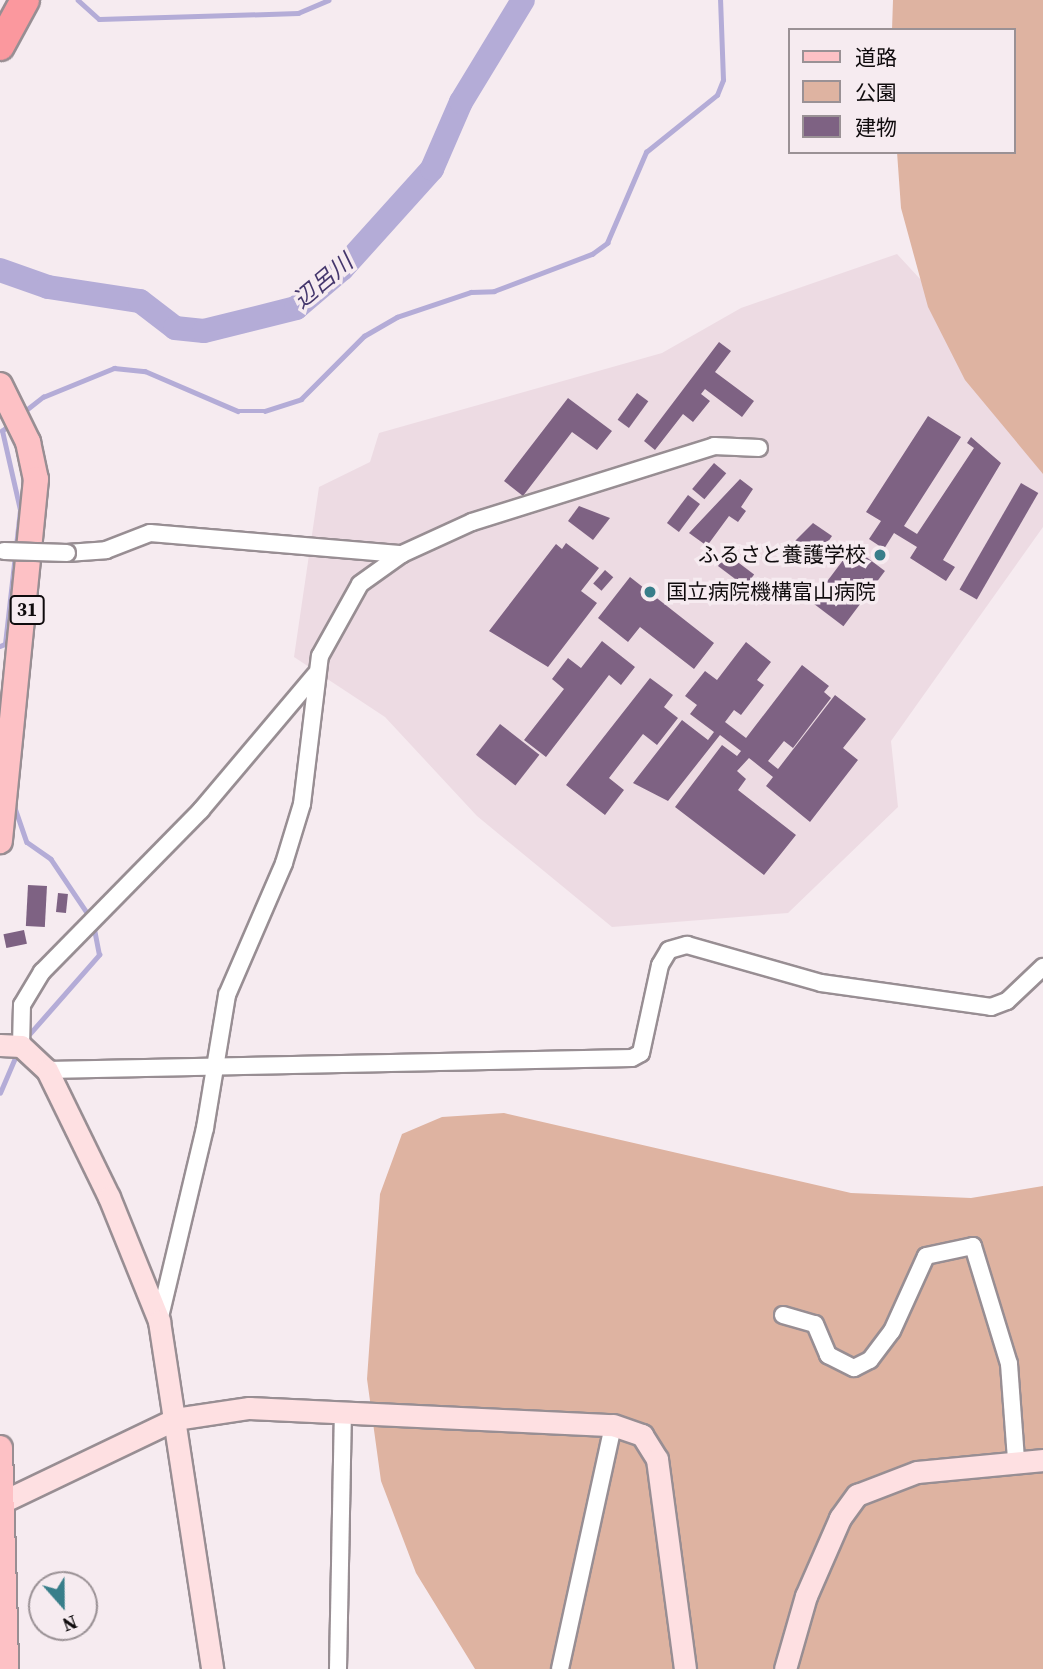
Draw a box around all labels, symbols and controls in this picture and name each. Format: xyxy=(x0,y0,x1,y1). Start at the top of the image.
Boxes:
legend xyxy=(788,28,1015,154)
text: 道路 xyxy=(855,43,897,72)
text: 公園 xyxy=(855,78,897,107)
text: 建物 xyxy=(855,113,897,142)
water label: 辺呂川 xyxy=(288,248,358,314)
place label: ふるさと養護学校 xyxy=(698,542,866,568)
marker: ふるさと養護学校 xyxy=(872,547,888,563)
place label: 国立病院機構富山病院 xyxy=(666,579,876,605)
marker: 国立病院機構富山病院 xyxy=(640,582,660,602)
road number: 31 xyxy=(10,594,44,625)
north arrow xyxy=(28,1571,98,1641)
text: N xyxy=(59,1609,81,1638)

